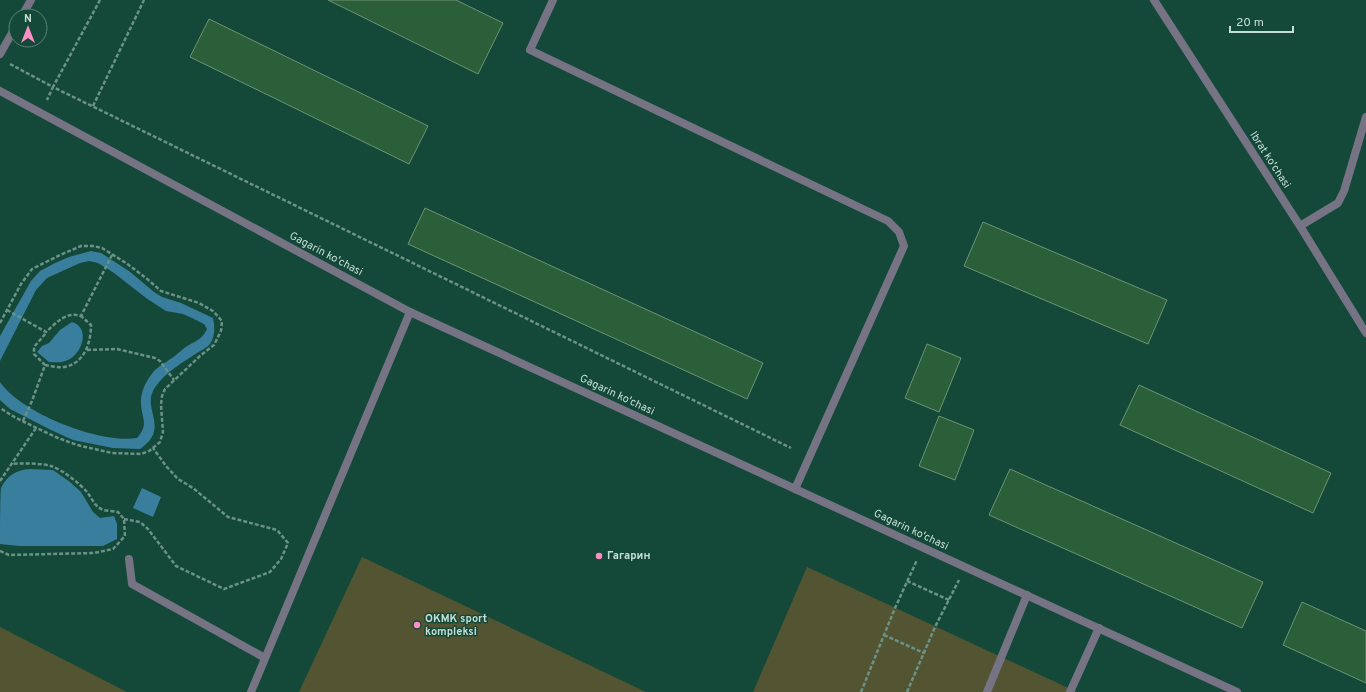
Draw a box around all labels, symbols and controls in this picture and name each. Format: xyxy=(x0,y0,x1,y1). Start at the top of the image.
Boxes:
north arrow xyxy=(8,8,48,48)
scale bar xyxy=(1230,8,1293,34)
text: N xyxy=(24,12,32,26)
text: 20 m xyxy=(1236,15,1264,31)
street label: Ibrat ko'chasi xyxy=(1246,129,1294,191)
street label: Gagarin ko'chasi xyxy=(287,229,365,279)
street label: Gagarin ko'chasi xyxy=(577,372,657,418)
street label: Gagarin ko'chasi xyxy=(871,507,951,553)
place label: Гагарин xyxy=(607,549,650,563)
marker: Гагарин xyxy=(594,551,604,561)
place label: OKMK sport kompleksi xyxy=(425,612,487,639)
marker: OKMK sport kompleksi xyxy=(412,620,422,630)

